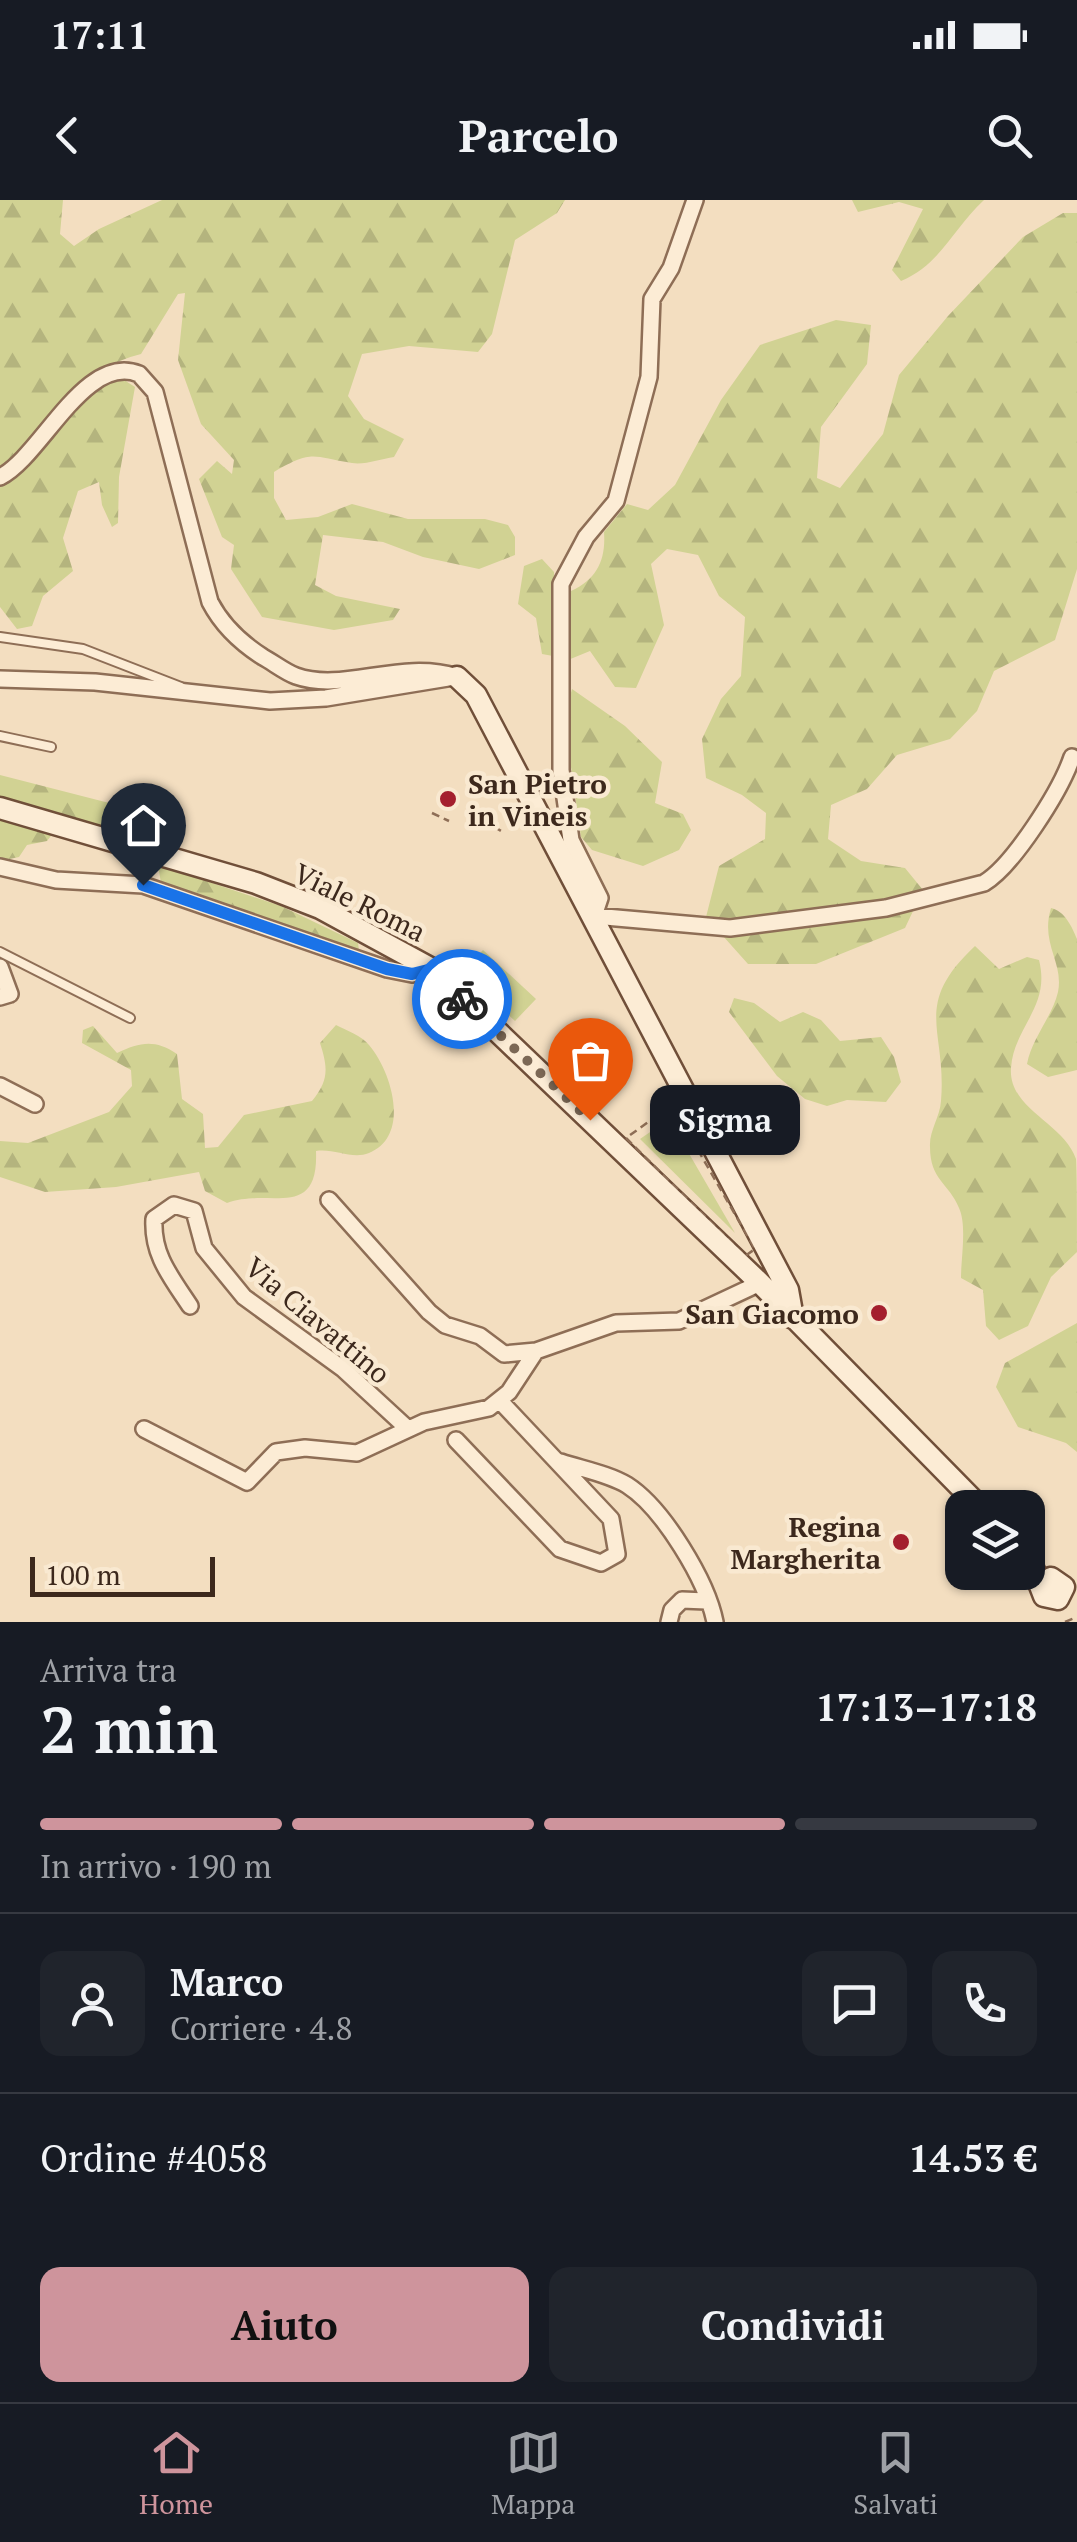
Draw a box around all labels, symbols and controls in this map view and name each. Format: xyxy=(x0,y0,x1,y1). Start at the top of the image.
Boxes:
text: 17:11 xyxy=(50,10,149,60)
text: Parcelo xyxy=(459,105,618,165)
icon: back xyxy=(40,108,95,163)
icon: search xyxy=(982,108,1037,163)
place label: San Pietro in Vineis xyxy=(468,765,607,834)
pin xyxy=(101,783,186,886)
marker: San Pietro in Vineis xyxy=(437,788,459,810)
icon: home xyxy=(116,798,171,853)
street label: Viale Roma xyxy=(288,854,432,950)
courier xyxy=(412,949,512,1049)
icon: bike xyxy=(435,972,490,1027)
pin xyxy=(548,1018,633,1121)
icon: bag xyxy=(563,1033,618,1088)
callout: Sigma xyxy=(650,1085,800,1155)
text: Sigma xyxy=(678,1099,772,1141)
street label: Via Ciavattino xyxy=(238,1248,398,1392)
place label: San Giacomo xyxy=(685,1295,859,1332)
marker: San Giacomo xyxy=(868,1302,890,1324)
map controls xyxy=(945,1490,1045,1590)
button: layers xyxy=(945,1490,1045,1590)
place label: Regina Margherita xyxy=(730,1508,881,1577)
marker: Regina Margherita xyxy=(890,1531,912,1553)
scale bar xyxy=(30,1552,215,1596)
text: 100 m xyxy=(45,1556,121,1593)
text: Arriva tra xyxy=(40,1649,177,1691)
text: 17:13–17:18 xyxy=(815,1682,1037,1732)
text: 2 min xyxy=(40,1685,218,1772)
text: In arrivo · 190 m xyxy=(40,1845,272,1887)
button: person xyxy=(40,1951,145,2056)
button: chat xyxy=(802,1951,907,2056)
button: phone xyxy=(932,1951,1037,2056)
text: Marco xyxy=(170,1957,283,2007)
text: Corriere · 4.8 xyxy=(170,2007,353,2049)
text: Ordine #4058 xyxy=(40,2133,267,2183)
text: 14.53 € xyxy=(908,2133,1037,2183)
button: Aiuto xyxy=(40,2267,529,2382)
button: Condividi xyxy=(549,2267,1037,2382)
tab: Home xyxy=(139,2425,213,2522)
tab: Mappa xyxy=(491,2425,575,2522)
tab: Salvati xyxy=(853,2425,938,2522)

